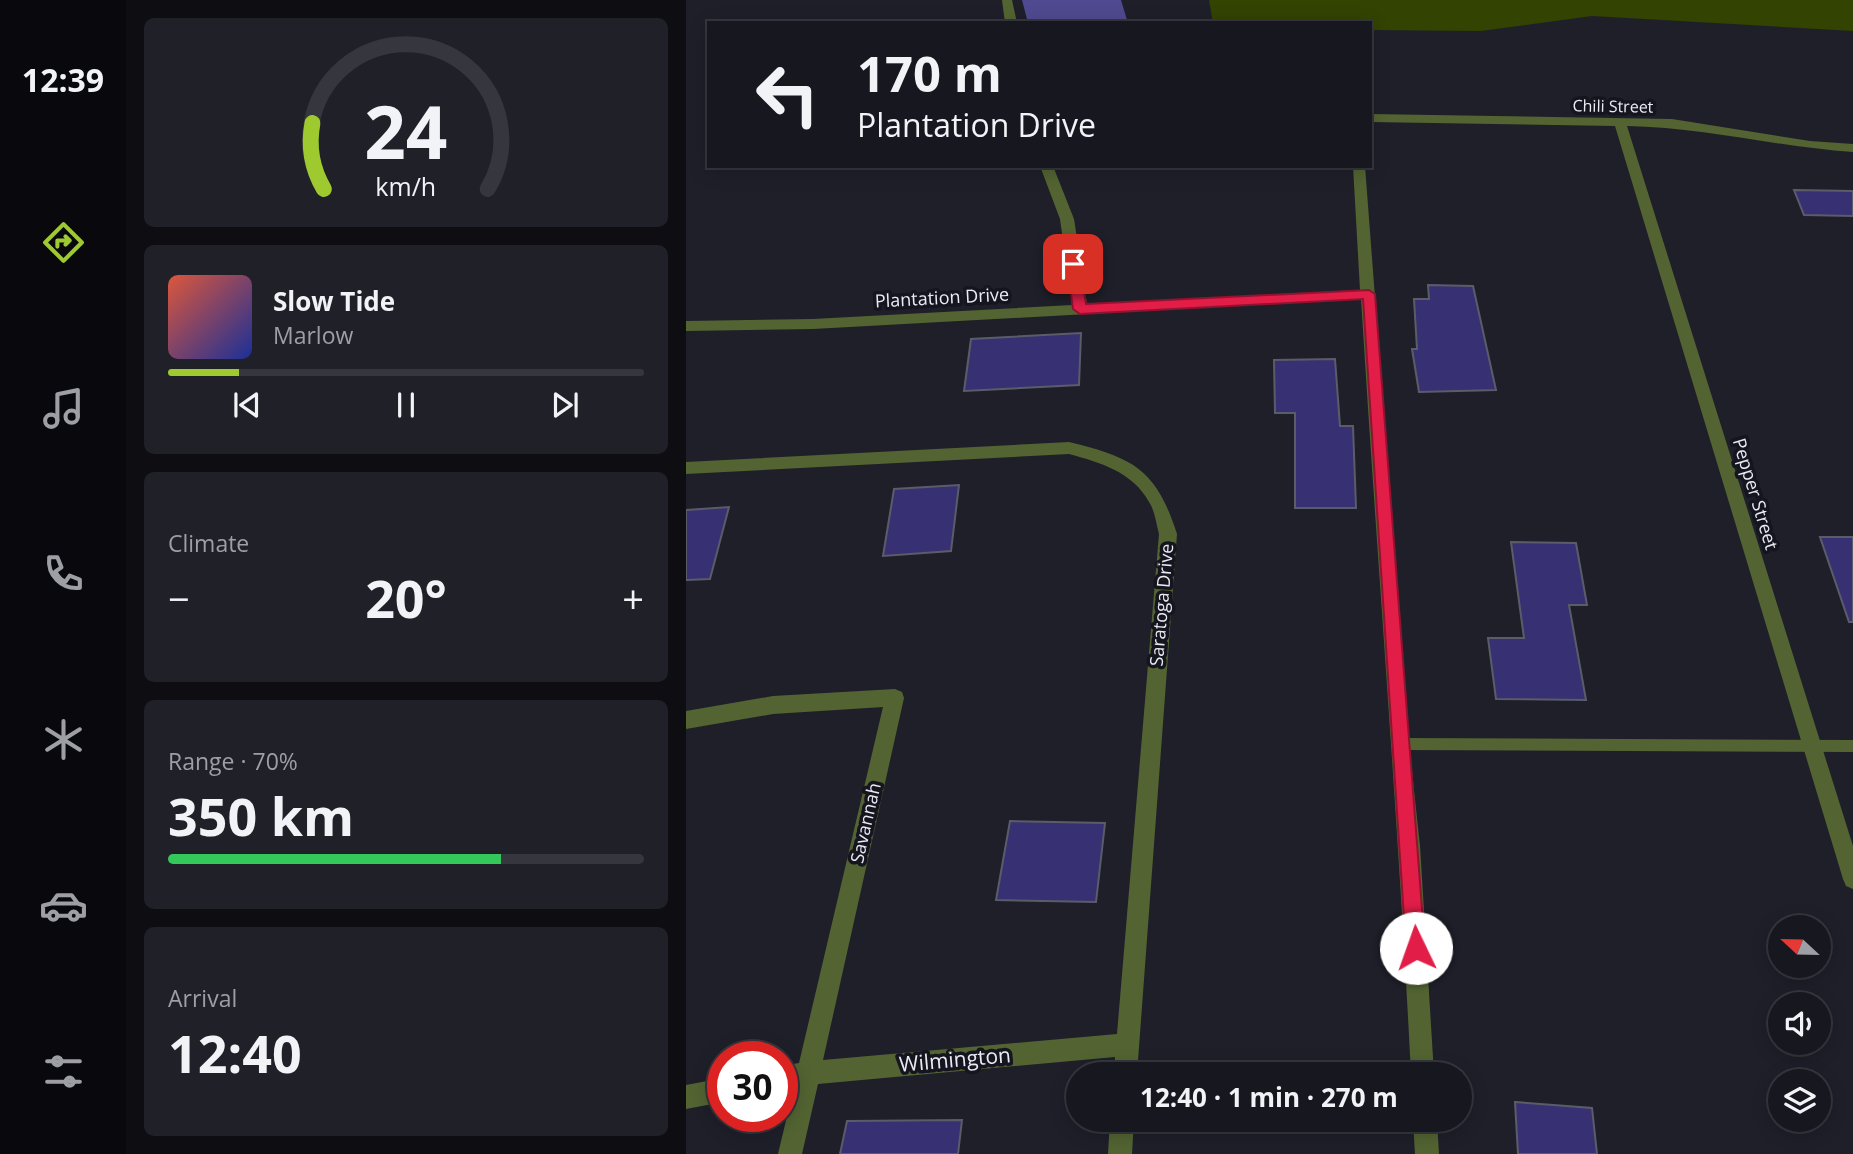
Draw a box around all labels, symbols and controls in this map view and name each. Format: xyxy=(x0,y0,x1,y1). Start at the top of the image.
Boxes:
text: 170 m xyxy=(857,40,1002,106)
icon: left xyxy=(742,49,833,140)
text: 12:39 xyxy=(22,58,104,101)
text: 24 xyxy=(364,81,448,180)
street label: Chili Street xyxy=(1572,94,1654,118)
text: Plantation Drive xyxy=(857,103,1096,146)
text: km/h xyxy=(376,168,436,202)
icon: directions xyxy=(39,218,88,267)
pin xyxy=(1043,234,1103,294)
icon: arrive xyxy=(1054,245,1092,283)
street label: Plantation Drive xyxy=(874,282,1010,313)
text: Slow Tide xyxy=(273,283,395,319)
text: Marlow xyxy=(273,319,353,351)
icon: music xyxy=(39,384,88,433)
icon: previous xyxy=(228,386,266,424)
icon: pause xyxy=(387,386,425,424)
icon: next xyxy=(546,386,584,424)
street label: Pepper Street xyxy=(1728,435,1784,552)
text: Climate xyxy=(168,527,249,559)
street label: Saratoga Drive xyxy=(1144,543,1178,667)
icon: phone xyxy=(39,549,88,598)
text: 20° xyxy=(365,562,447,633)
text: − xyxy=(168,572,190,624)
text: + xyxy=(622,572,644,624)
icon: climate xyxy=(39,715,88,764)
text: Range · 70% xyxy=(168,745,298,777)
text: 350 km xyxy=(168,780,354,851)
street label: Savannah xyxy=(844,780,886,865)
icon: car xyxy=(39,881,88,930)
position arrow xyxy=(1379,911,1453,985)
north arrow xyxy=(1768,915,1830,978)
map controls xyxy=(1768,915,1831,1132)
text: Arrival xyxy=(168,982,237,1014)
button: sound xyxy=(1768,992,1831,1055)
text: 12:40 xyxy=(168,1017,302,1088)
street label: Wilmington xyxy=(898,1040,1012,1078)
speed limit sign: 30 xyxy=(707,1041,798,1132)
icon: filters xyxy=(39,1047,88,1096)
button: layers xyxy=(1768,1069,1831,1132)
text: 12:40 · 1 min · 270 m xyxy=(1140,1079,1398,1115)

